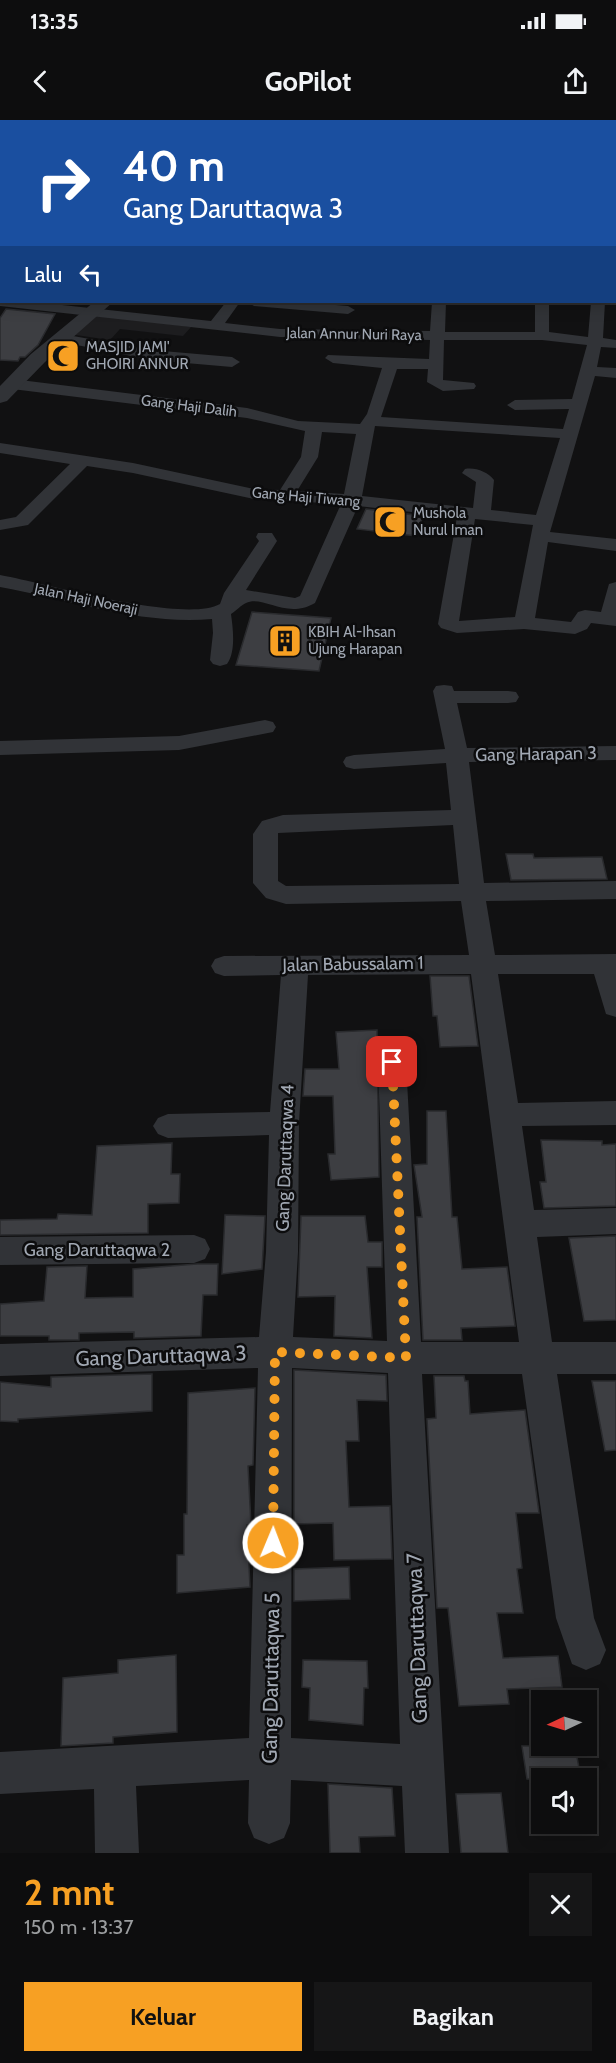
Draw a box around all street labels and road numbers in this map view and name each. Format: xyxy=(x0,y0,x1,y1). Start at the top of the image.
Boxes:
street label: Jalan Annur Nuri Raya xyxy=(285,324,423,344)
street label: Gang Haji Dalih xyxy=(140,391,238,421)
street label: Gang Haji Tiwang xyxy=(251,483,362,511)
street label: Jalan Haji Noeraji xyxy=(32,579,139,619)
street label: Gang Harapan 3 xyxy=(475,742,597,766)
street label: Jalan Babussalam 1 xyxy=(281,952,424,976)
street label: Gang Daruttaqwa 4 xyxy=(271,1084,299,1232)
street label: Gang Daruttaqwa 2 xyxy=(24,1239,170,1261)
street label: Gang Daruttaqwa 3 xyxy=(75,1340,247,1371)
street label: Gang Daruttaqwa 7 xyxy=(401,1552,432,1724)
street label: Gang Daruttaqwa 5 xyxy=(257,1592,284,1764)

